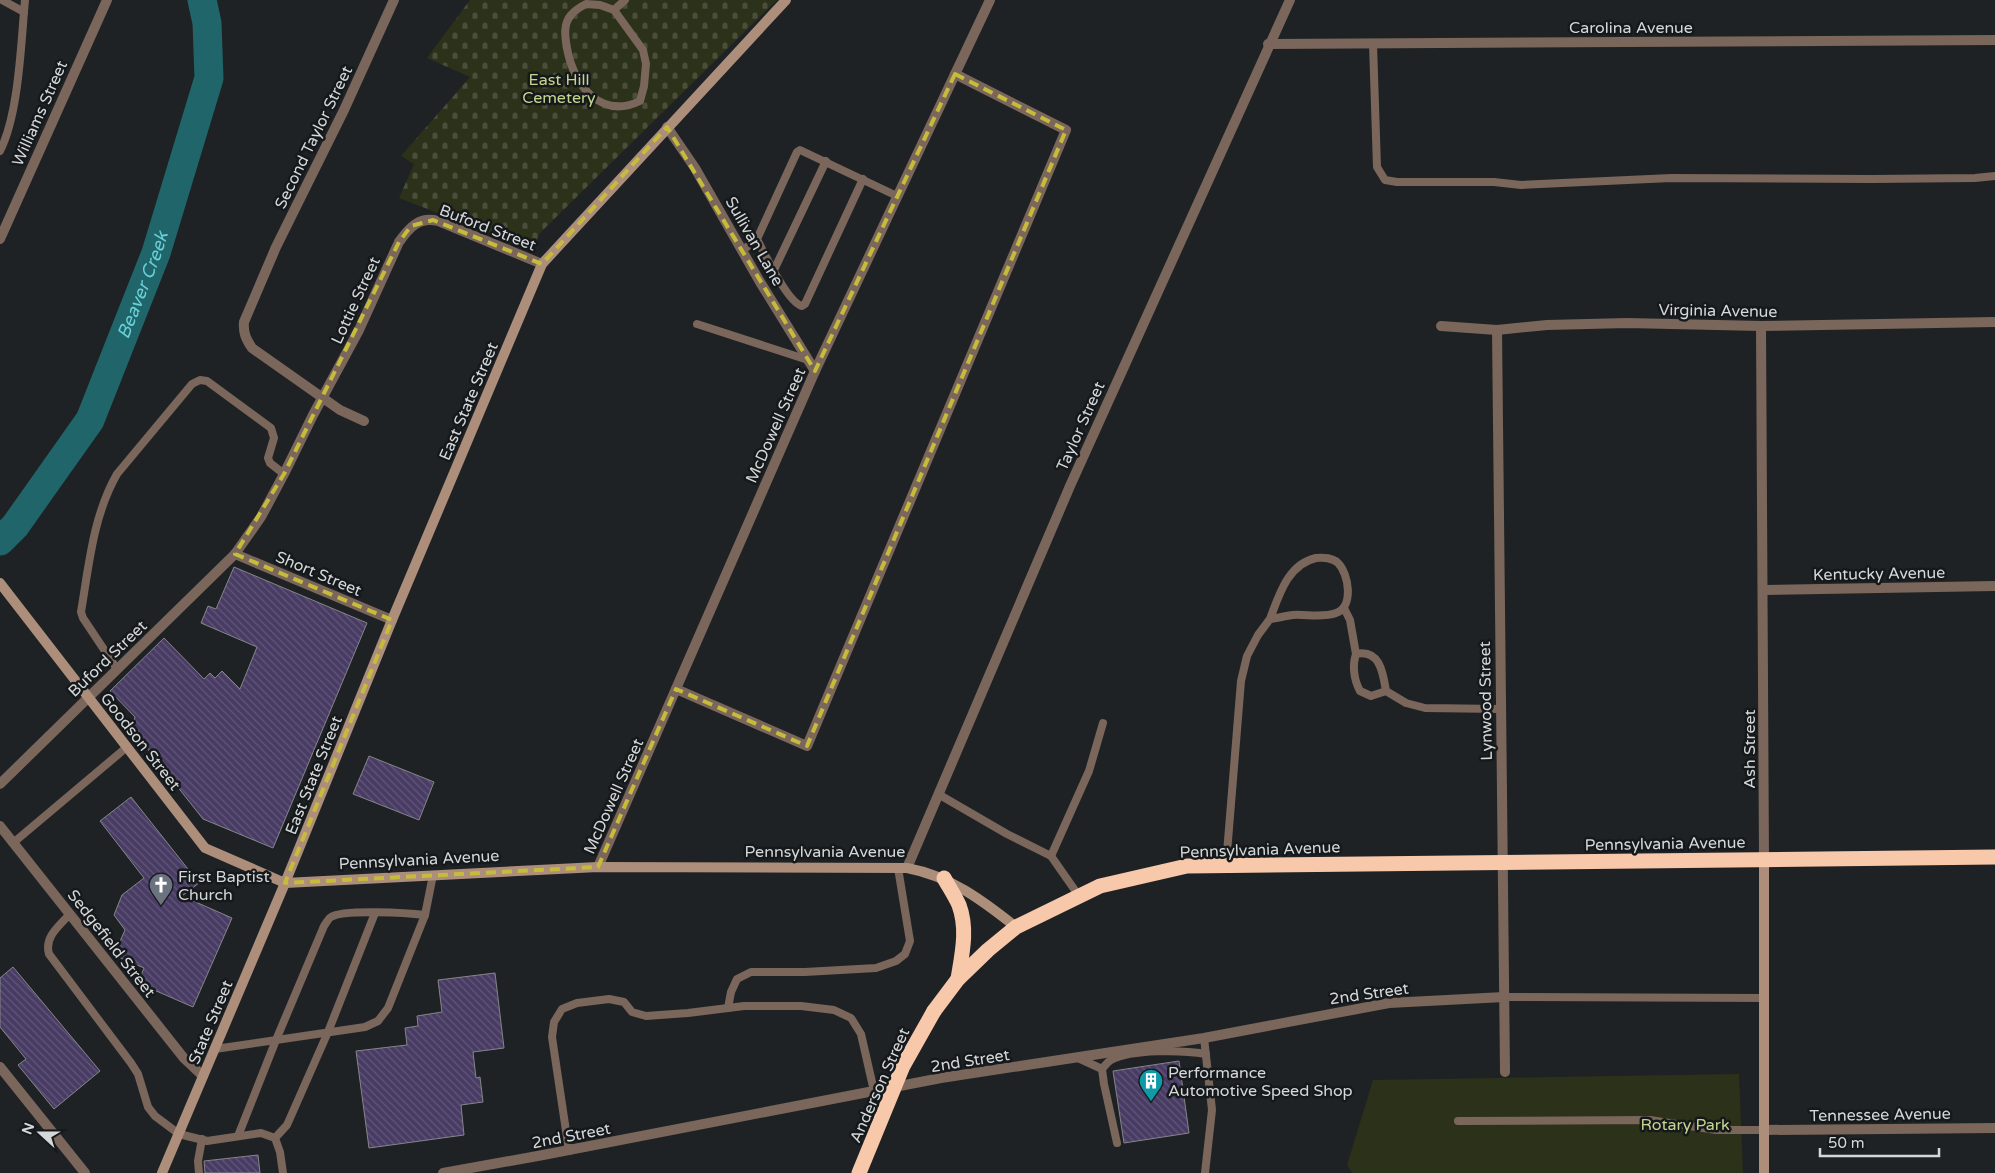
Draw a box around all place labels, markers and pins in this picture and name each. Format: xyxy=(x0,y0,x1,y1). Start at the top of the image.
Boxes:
place label: First Baptist Church xyxy=(178,867,270,905)
church icon: First Baptist Church xyxy=(148,872,174,906)
place label: Performance Automotive Speed Shop xyxy=(1168,1063,1353,1101)
building icon: Performance Automotive Speed Shop xyxy=(1138,1068,1164,1102)

